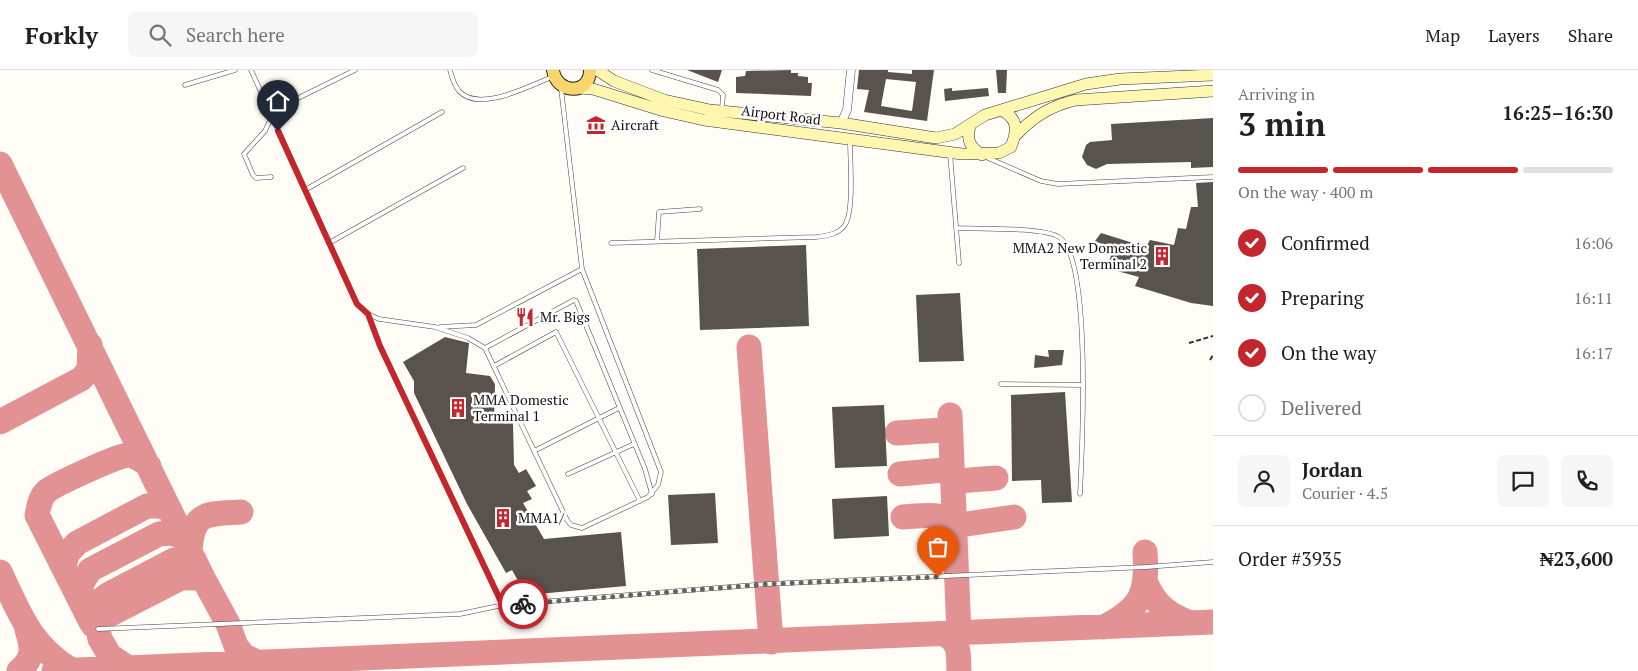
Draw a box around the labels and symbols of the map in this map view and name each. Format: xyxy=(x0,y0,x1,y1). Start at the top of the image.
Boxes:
pin xyxy=(257,80,299,131)
street label: Airport Road xyxy=(740,100,822,129)
museum icon: Aircraft xyxy=(585,114,607,136)
place label: Aircraft xyxy=(611,115,660,134)
place label: MMA2 New Domestic Terminal 2 xyxy=(1013,238,1147,273)
building icon: MMA2 New Domestic Terminal 2 xyxy=(1151,245,1173,267)
restaurant icon: Mr. Bigs xyxy=(514,306,536,328)
place label: Mr. Bigs xyxy=(540,307,590,326)
place label: MMA Domestic Terminal 1 xyxy=(473,390,569,425)
building icon: MMA Domestic Terminal 1 xyxy=(447,397,469,419)
building icon: MMA1/ xyxy=(492,507,514,529)
place label: MMA1/ xyxy=(518,508,565,527)
pin xyxy=(917,526,959,577)
courier xyxy=(498,579,548,629)

